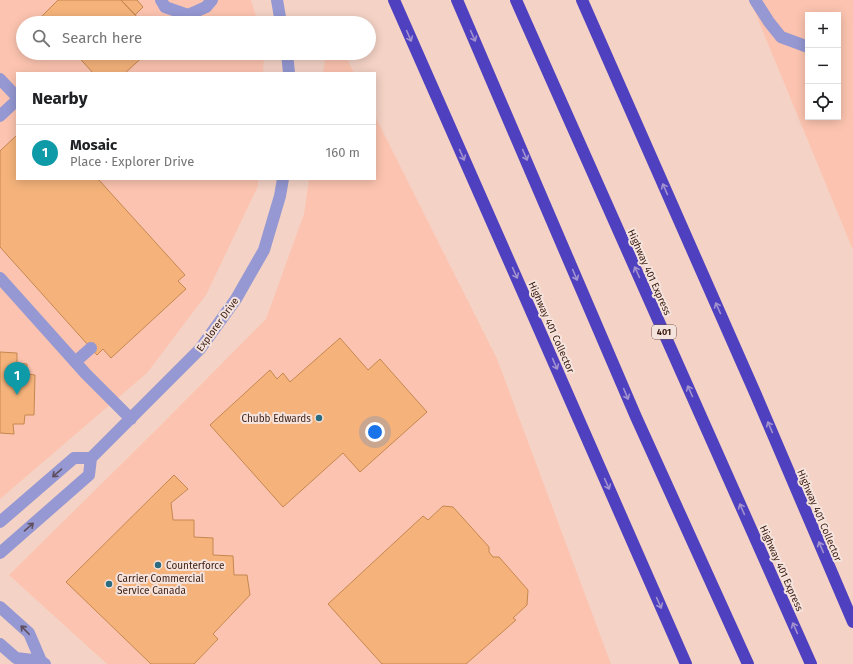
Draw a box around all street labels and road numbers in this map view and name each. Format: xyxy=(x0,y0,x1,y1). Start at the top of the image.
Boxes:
street label: Highway 401 Express xyxy=(625,228,674,317)
street label: Highway 401 Collector xyxy=(526,280,577,375)
street label: Explorer Drive xyxy=(194,295,241,354)
road number: 401 xyxy=(652,325,676,339)
street label: Highway 401 Collector xyxy=(794,468,844,563)
street label: Highway 401 Express xyxy=(757,524,806,613)

